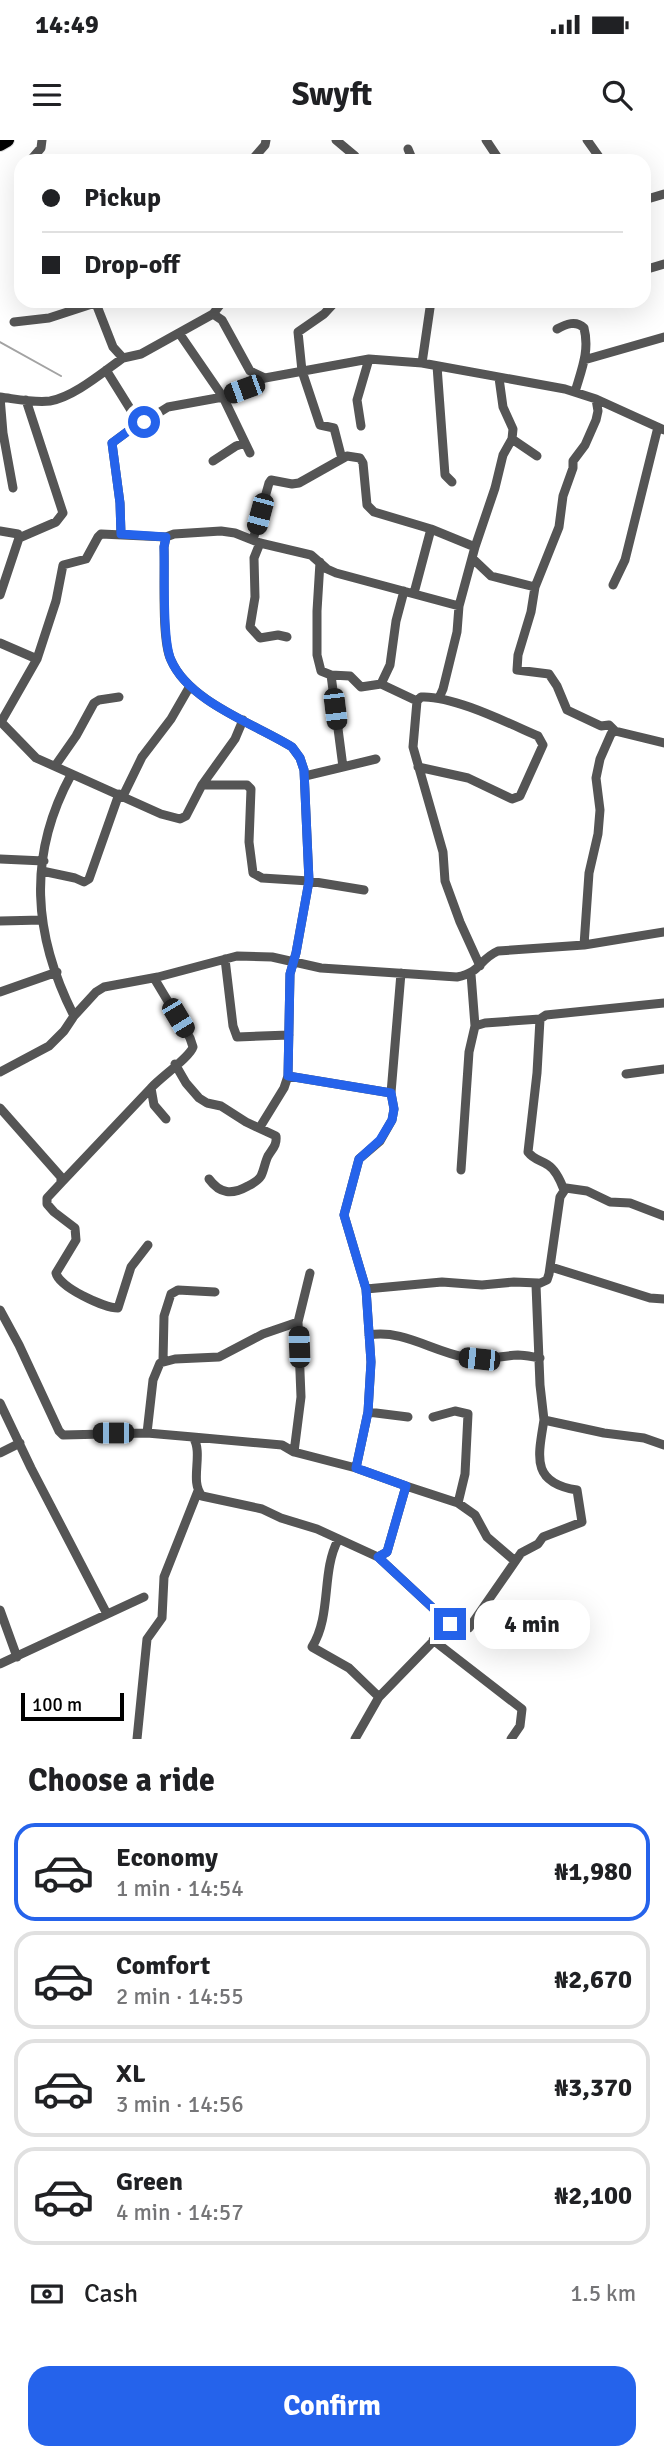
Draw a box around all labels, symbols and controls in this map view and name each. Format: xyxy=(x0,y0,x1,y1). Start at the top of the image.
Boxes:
text: 14:49 xyxy=(35,9,99,41)
text: Swyft xyxy=(292,75,372,114)
icon: menu xyxy=(28,76,66,114)
icon: search xyxy=(598,76,636,114)
text: Pickup xyxy=(84,182,161,214)
text: Drop-off xyxy=(84,249,180,281)
car xyxy=(221,372,268,406)
route start xyxy=(128,406,160,438)
car xyxy=(245,491,276,537)
car xyxy=(323,687,348,731)
car xyxy=(159,995,198,1041)
car xyxy=(288,1326,311,1368)
car xyxy=(458,1346,501,1372)
car xyxy=(93,1423,135,1444)
callout: 4 min xyxy=(475,1600,590,1648)
route end xyxy=(434,1608,466,1640)
text: 4 min xyxy=(504,1610,560,1639)
scale bar xyxy=(21,1690,124,1722)
text: 100 m xyxy=(32,1693,82,1717)
text: Choose a ride xyxy=(28,1761,215,1800)
icon: car xyxy=(32,1841,95,1904)
text: Economy xyxy=(116,1842,218,1874)
text: ₦1,980 xyxy=(554,1856,632,1888)
text: 1 min · 14:54 xyxy=(116,1874,244,1903)
icon: car xyxy=(32,1949,95,2012)
text: Comfort xyxy=(116,1950,210,1982)
text: ₦2,670 xyxy=(554,1964,632,1996)
text: 2 min · 14:55 xyxy=(116,1982,244,2011)
icon: car xyxy=(32,2057,95,2120)
text: XL xyxy=(116,2058,146,2090)
text: ₦3,370 xyxy=(554,2072,632,2104)
text: 3 min · 14:56 xyxy=(116,2090,244,2119)
icon: car xyxy=(32,2165,95,2228)
text: Green xyxy=(116,2166,183,2198)
text: ₦2,100 xyxy=(554,2180,632,2212)
text: 4 min · 14:57 xyxy=(116,2198,244,2227)
icon: cash xyxy=(28,2275,66,2313)
text: Cash xyxy=(84,2278,138,2310)
text: 1.5 km xyxy=(570,2279,636,2308)
button: Confirm xyxy=(28,2366,636,2446)

